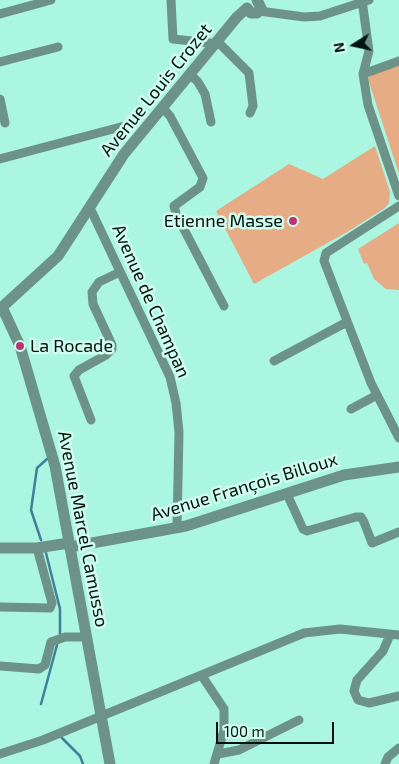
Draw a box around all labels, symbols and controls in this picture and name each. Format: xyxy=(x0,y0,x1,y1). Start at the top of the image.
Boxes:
street label: Avenue Louis Crozet xyxy=(96,19,216,161)
north arrow xyxy=(329,20,379,70)
text: N xyxy=(329,41,348,54)
place label: Etienne Masse xyxy=(164,210,283,232)
marker: Etienne Masse xyxy=(287,215,299,227)
street label: Avenue de Champan xyxy=(107,221,195,381)
place label: La Rocade xyxy=(30,335,113,357)
marker: La Rocade xyxy=(14,340,26,352)
street label: Avenue Marcel Camusso xyxy=(53,429,113,629)
street label: Avenue François Billoux xyxy=(148,448,340,526)
scale bar xyxy=(219,712,336,744)
text: 100 m xyxy=(224,722,265,740)

